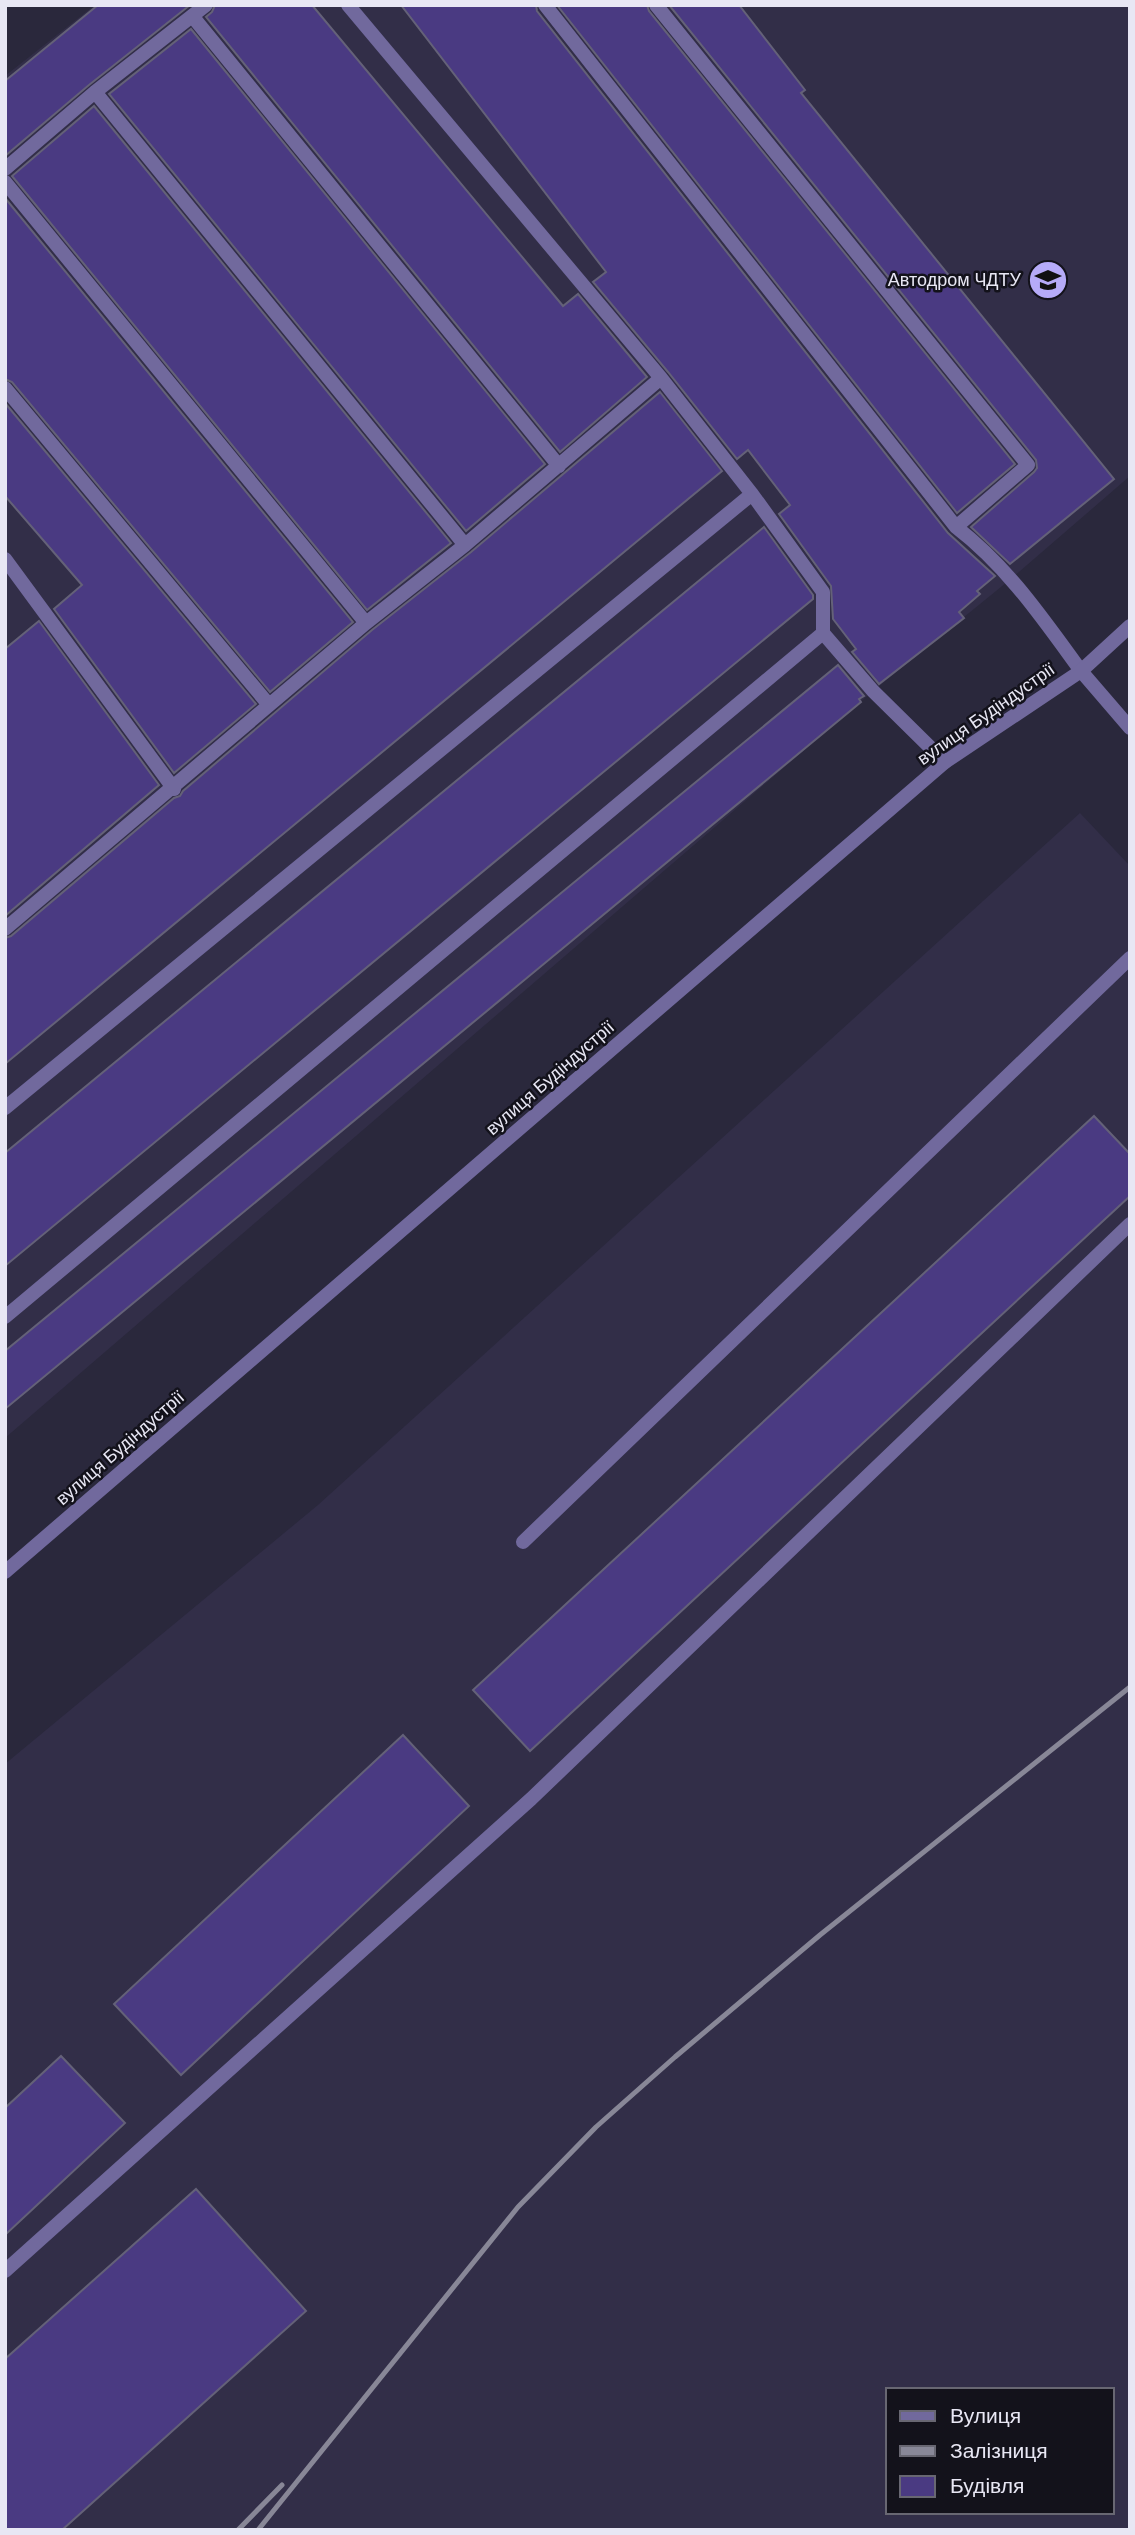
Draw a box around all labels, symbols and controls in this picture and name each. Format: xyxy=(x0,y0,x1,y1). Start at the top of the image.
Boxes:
school or university icon: Автодром ЧДТУ xyxy=(1027,259,1069,301)
place label: Автодром ЧДТУ xyxy=(888,268,1022,292)
street label: вулиця Будіндустрії xyxy=(912,657,1060,771)
street label: вулиця Будіндустрії xyxy=(481,1015,619,1141)
street label: вулиця Будіндустрії xyxy=(51,1385,189,1511)
legend xyxy=(886,2388,1114,2514)
text: Вулиця xyxy=(950,2402,1021,2430)
text: Залізниця xyxy=(950,2437,1048,2465)
text: Будівля xyxy=(950,2472,1024,2500)

